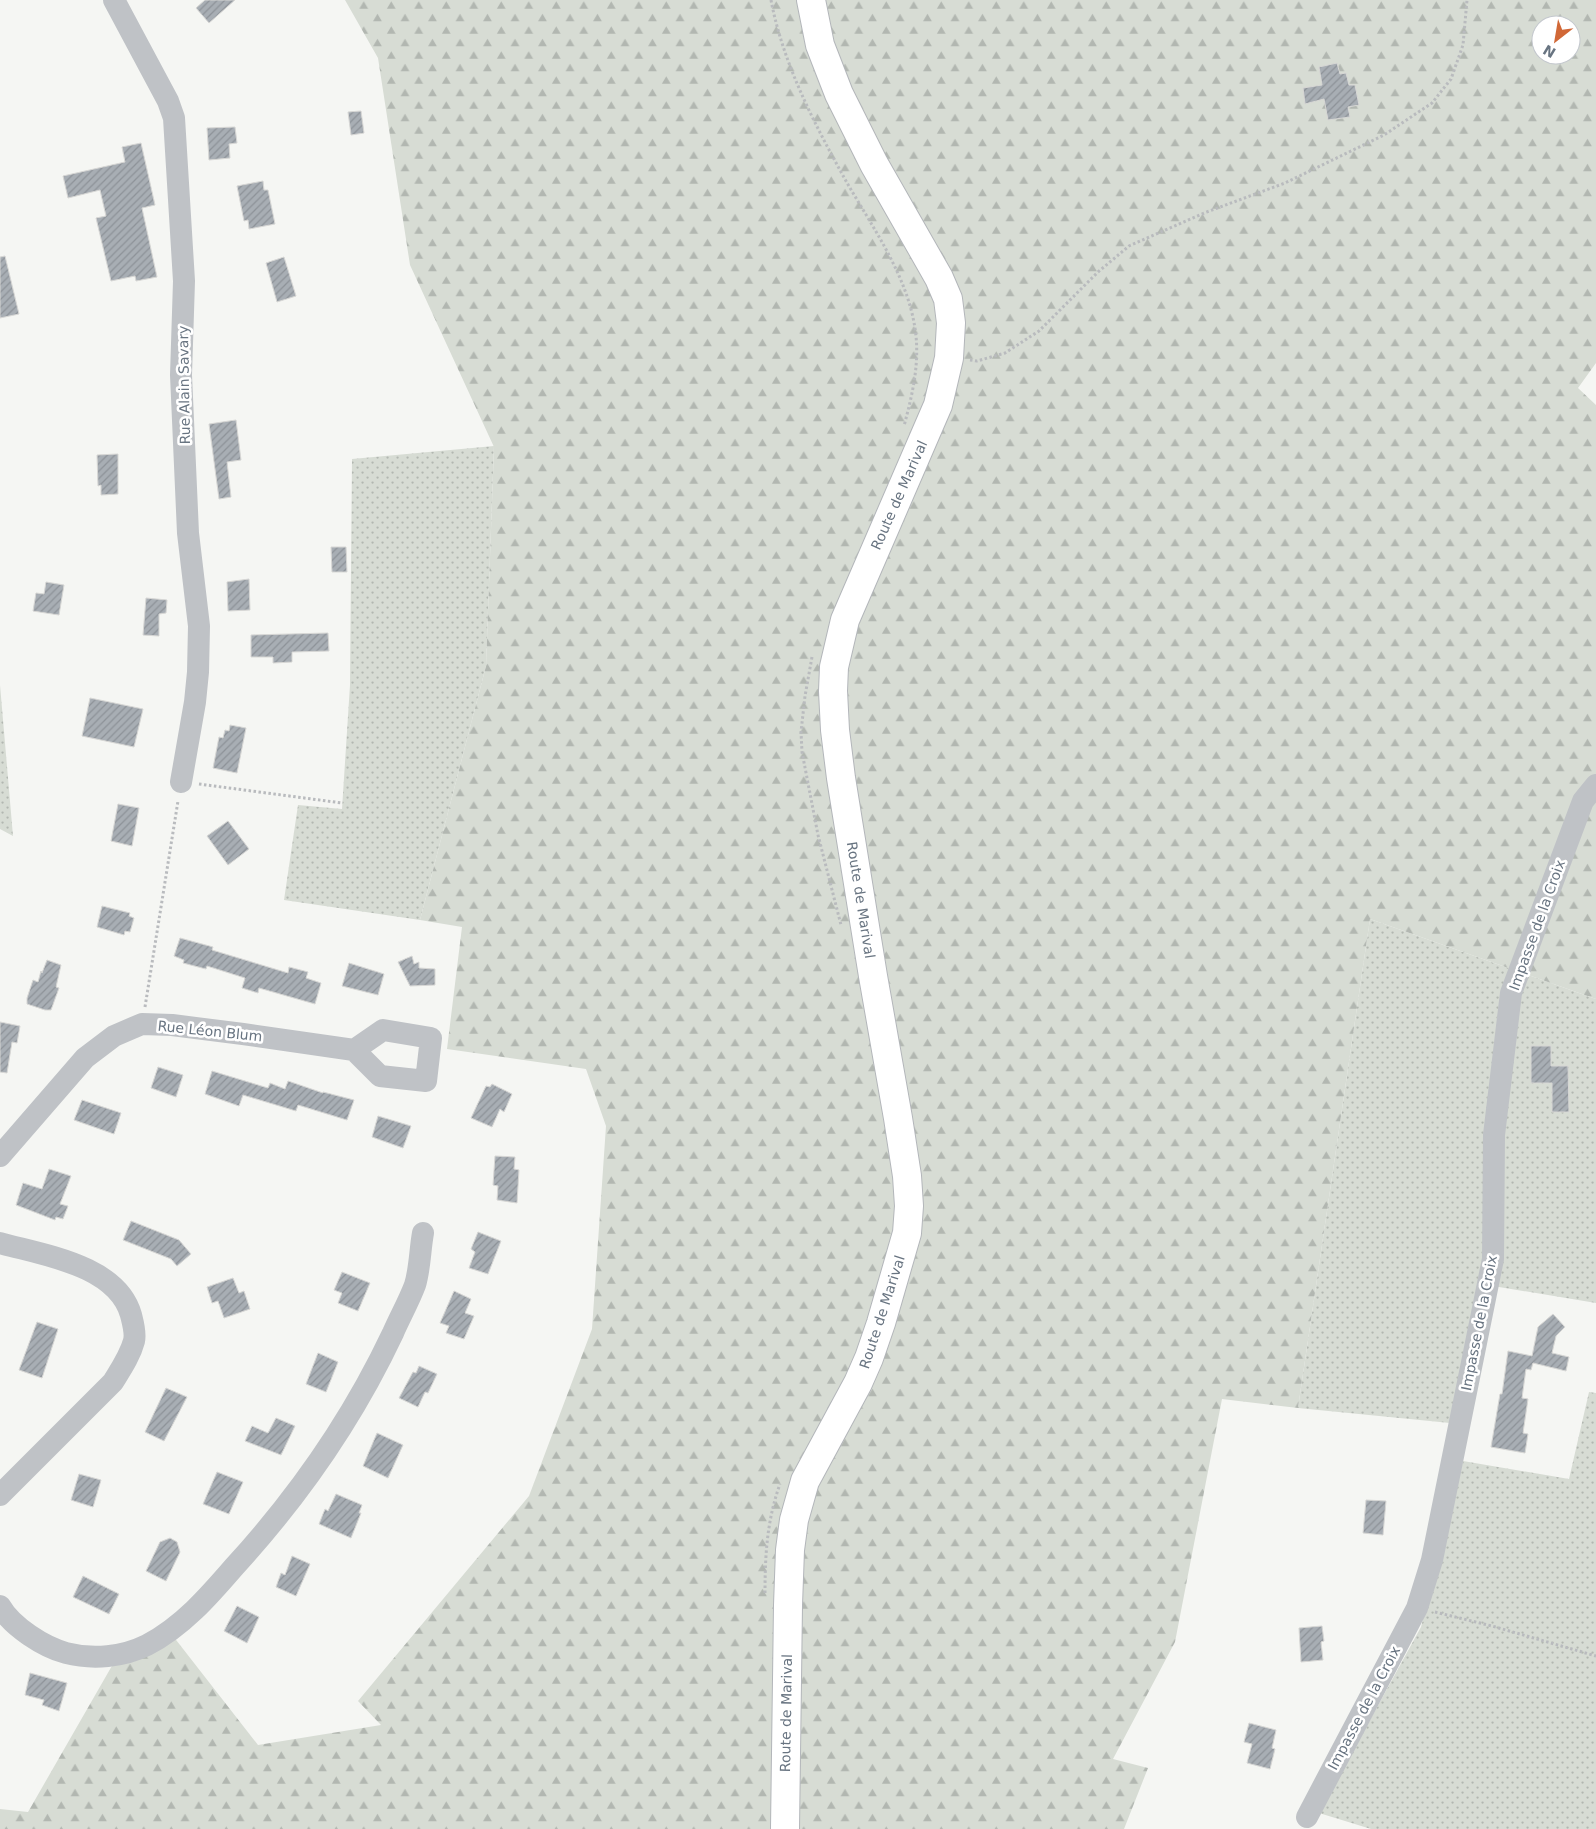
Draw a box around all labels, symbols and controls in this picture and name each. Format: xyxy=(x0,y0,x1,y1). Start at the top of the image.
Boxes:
north arrow xyxy=(1531,15,1581,65)
text: N xyxy=(1540,41,1558,61)
street label: Rue Alain Savary xyxy=(175,326,193,444)
street label: Route de Marival xyxy=(868,438,930,552)
street label: Route de Marival xyxy=(844,840,878,960)
street label: Impasse de la Croix xyxy=(1506,858,1568,992)
street label: Rue Léon Blum xyxy=(157,1018,263,1044)
street label: Route de Marival xyxy=(856,1253,908,1371)
street label: Impasse de la Croix xyxy=(1458,1254,1500,1392)
street label: Impasse de la Croix xyxy=(1325,1643,1403,1773)
street label: Route de Marival xyxy=(777,1654,795,1772)

